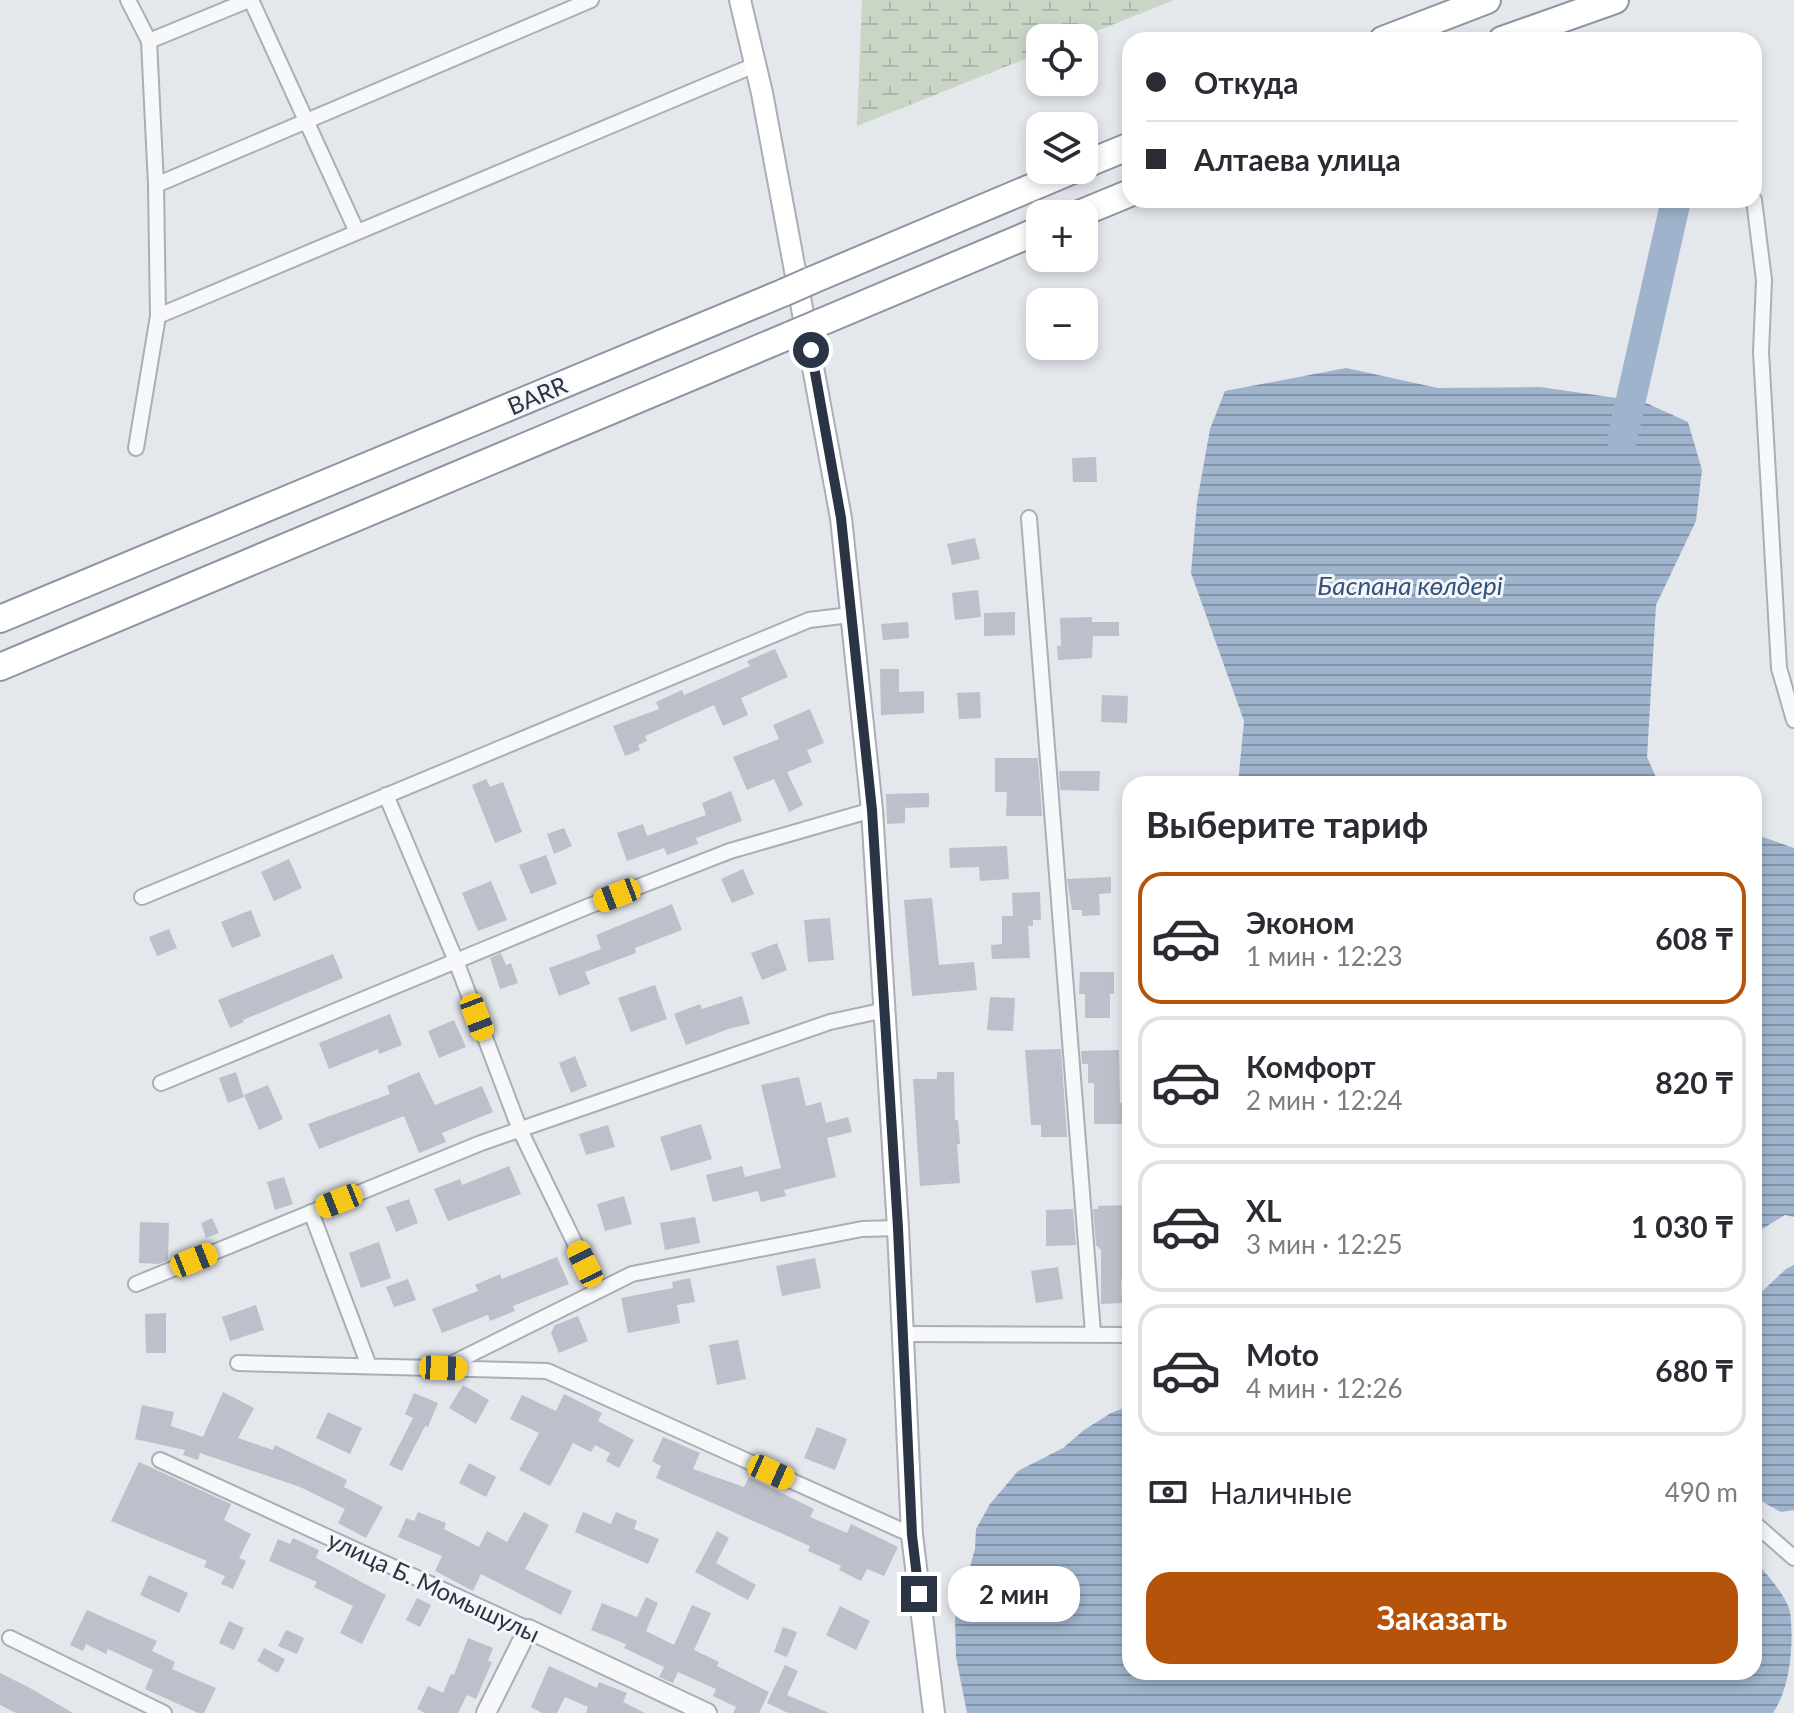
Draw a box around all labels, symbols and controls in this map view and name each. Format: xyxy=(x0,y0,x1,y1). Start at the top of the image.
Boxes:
map controls xyxy=(1026,24,1098,360)
button: locate xyxy=(1026,24,1098,96)
text: Откуда xyxy=(1194,64,1299,100)
button: layers xyxy=(1026,112,1098,184)
text: Алтаева улица xyxy=(1194,141,1401,177)
button: + xyxy=(1026,200,1098,272)
button: − xyxy=(1026,288,1098,360)
route start xyxy=(793,332,829,368)
street label: BARR xyxy=(503,370,571,420)
water label: Баспана көлдері xyxy=(1317,569,1503,601)
text: Выберите тариф xyxy=(1146,802,1428,846)
car xyxy=(590,875,644,915)
icon: car xyxy=(1150,902,1222,974)
text: Эконом xyxy=(1246,904,1355,940)
text: 608 ₸ xyxy=(1655,920,1734,956)
text: 1 мин · 12:23 xyxy=(1246,940,1403,972)
car xyxy=(457,990,497,1044)
icon: car xyxy=(1150,1046,1222,1118)
text: Комфорт xyxy=(1246,1048,1376,1084)
text: 820 ₸ xyxy=(1655,1064,1734,1100)
text: 2 мин · 12:24 xyxy=(1246,1084,1403,1116)
car xyxy=(312,1181,366,1221)
icon: car xyxy=(1150,1190,1222,1262)
text: XL xyxy=(1246,1192,1282,1228)
text: 1 030 ₸ xyxy=(1631,1208,1734,1244)
text: 3 мин · 12:25 xyxy=(1246,1228,1403,1260)
car xyxy=(564,1237,606,1291)
car xyxy=(167,1240,221,1280)
icon: car xyxy=(1150,1334,1222,1406)
text: Moto xyxy=(1246,1336,1319,1372)
text: 680 ₸ xyxy=(1655,1352,1734,1388)
car xyxy=(419,1355,467,1381)
text: 4 мин · 12:26 xyxy=(1246,1372,1403,1404)
car xyxy=(744,1451,798,1493)
icon: cash xyxy=(1146,1470,1190,1514)
text: Наличные xyxy=(1210,1474,1352,1510)
text: 490 m xyxy=(1665,1476,1738,1508)
street label: улица Б. Момышулы xyxy=(323,1524,545,1648)
callout: 2 мин xyxy=(947,1566,1079,1622)
button: Заказать xyxy=(1146,1572,1738,1664)
route end xyxy=(901,1576,937,1612)
text: 2 мин xyxy=(979,1578,1049,1610)

